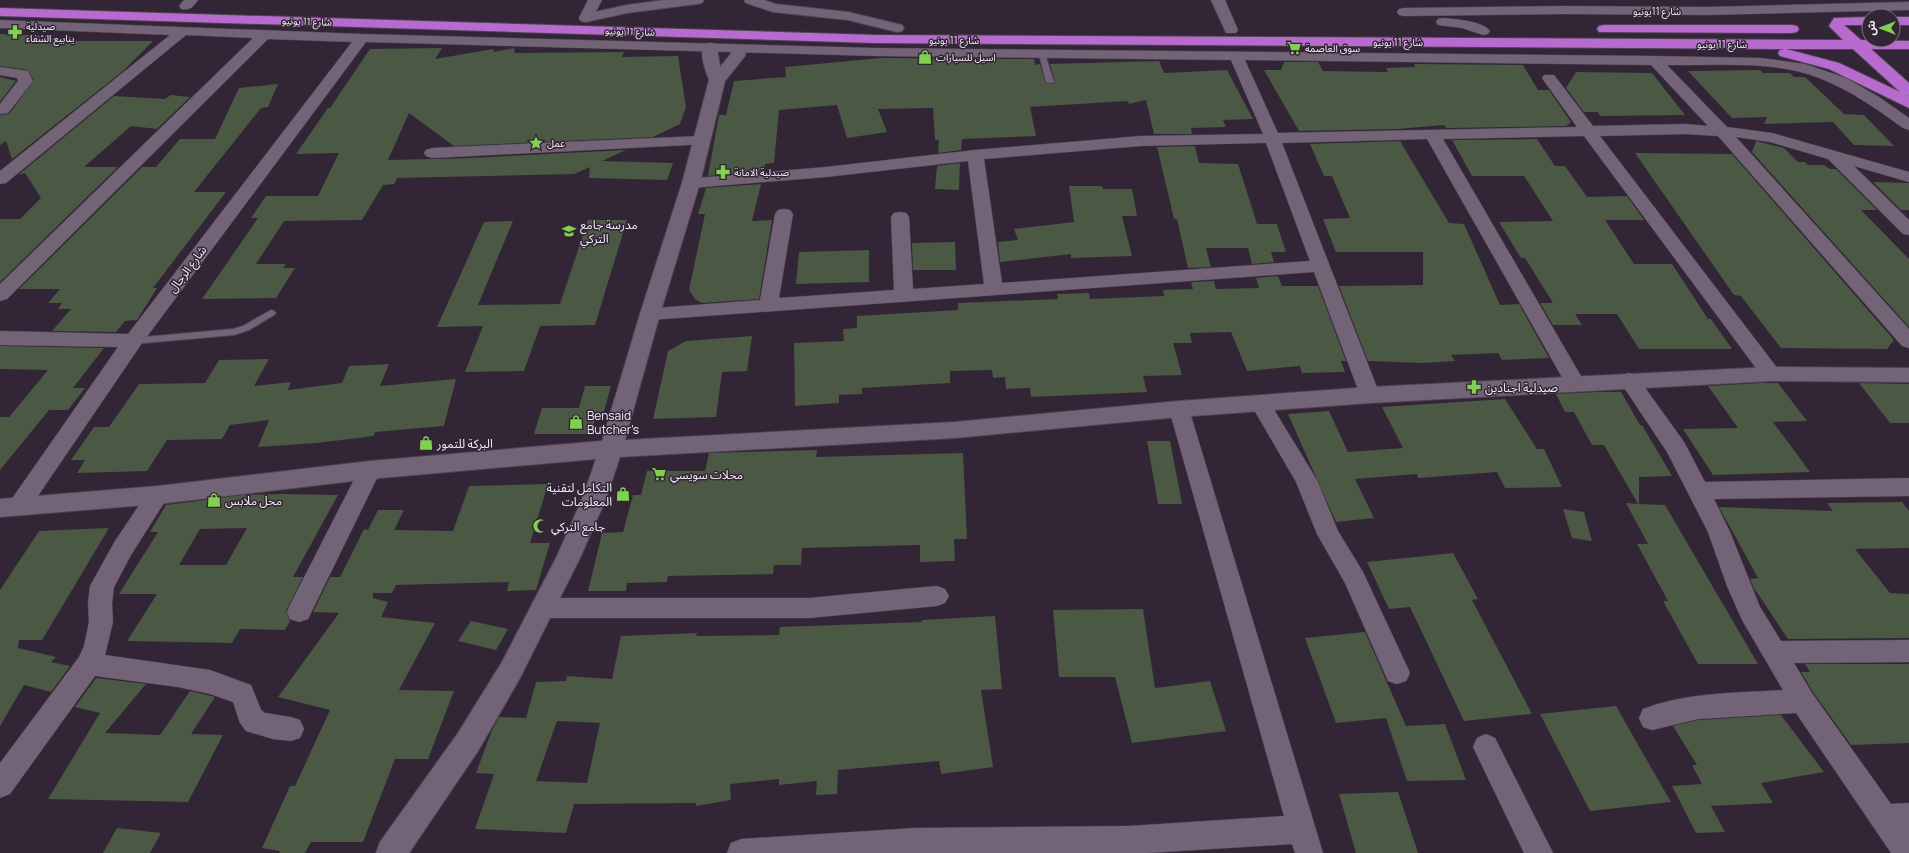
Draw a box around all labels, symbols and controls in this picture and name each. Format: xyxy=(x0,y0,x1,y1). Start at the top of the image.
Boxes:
street label: شارع 11يونيو xyxy=(1633,4,1681,19)
north arrow xyxy=(1861,8,1901,48)
street label: شارع 11 يونيو xyxy=(282,13,332,30)
place label: صيدلية ينابيع الشفاء xyxy=(26,19,75,46)
text: ش xyxy=(1863,20,1878,36)
street label: شارع 11 يونيو xyxy=(605,23,655,40)
pharmacy icon: صيدلية ينابيع الشفاء xyxy=(7,24,23,40)
street label: شارع 11 يونيو xyxy=(929,33,979,48)
street label: شارع 11 يونيو xyxy=(1373,35,1423,50)
street label: شارع 11 يونيو xyxy=(1697,37,1747,52)
supermarket icon: سوق العاصمة xyxy=(1286,40,1302,56)
place label: سوق العاصمة xyxy=(1305,41,1360,55)
shop icon: اسيل للسيارات xyxy=(917,49,933,65)
place label: اسيل للسيارات xyxy=(936,50,996,64)
place icon: عمل xyxy=(528,135,544,151)
place label: عمل xyxy=(547,136,565,150)
pharmacy icon: صيدلية الامانة xyxy=(715,164,731,180)
place label: صيدلية الامانة xyxy=(734,165,789,179)
place label: مدرسة جامع التركي xyxy=(580,216,638,248)
school or university icon: مدرسة جامع التركي xyxy=(561,223,577,239)
street label: شارع الرجال xyxy=(164,242,211,297)
pharmacy icon: صيدلية اجنادين xyxy=(1466,379,1482,395)
place label: صيدلية اجنادين xyxy=(1485,379,1558,396)
place label: Bensaid Butcher's xyxy=(587,407,639,438)
shop icon: Bensaid Butcher's xyxy=(568,414,584,430)
shop icon: البركة للتمور xyxy=(418,435,434,451)
place label: البركة للتمور xyxy=(436,435,493,452)
supermarket icon: محلات سويسي xyxy=(651,466,667,482)
place label: محلات سويسي xyxy=(670,466,743,484)
place label: التكامل لتقنية المعلومات xyxy=(547,479,612,510)
shop icon: التكامل لتقنية المعلومات xyxy=(615,486,631,502)
shop icon: محل ملابس xyxy=(206,492,222,508)
place label: محل ملابس xyxy=(225,492,282,509)
mosque icon: جامع التركي xyxy=(532,518,548,534)
place label: جامع التركي xyxy=(551,518,605,536)

